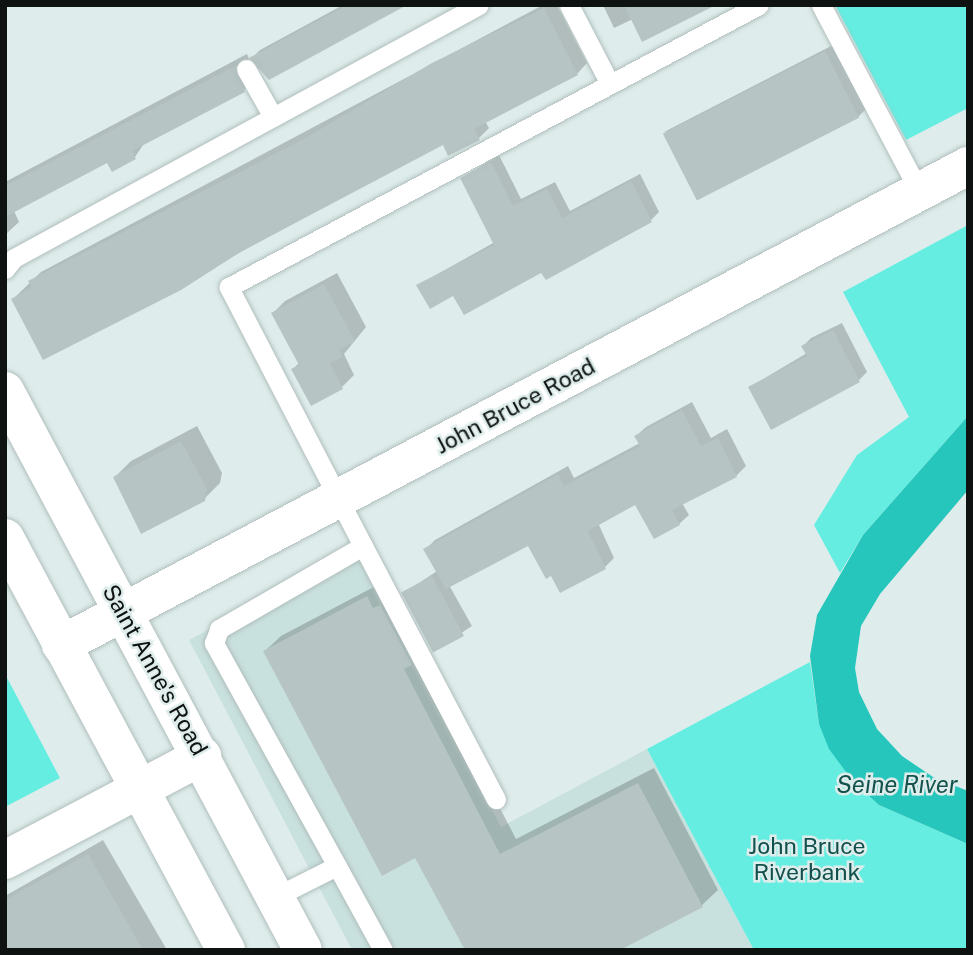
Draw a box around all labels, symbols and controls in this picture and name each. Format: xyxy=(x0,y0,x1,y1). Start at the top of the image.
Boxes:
street label: John Bruce Road xyxy=(430,352,600,460)
street label: Saint Anne's Road xyxy=(97,580,213,760)
water label: Seine River xyxy=(836,771,958,799)
park label: John Bruce Riverbank xyxy=(748,832,866,886)

